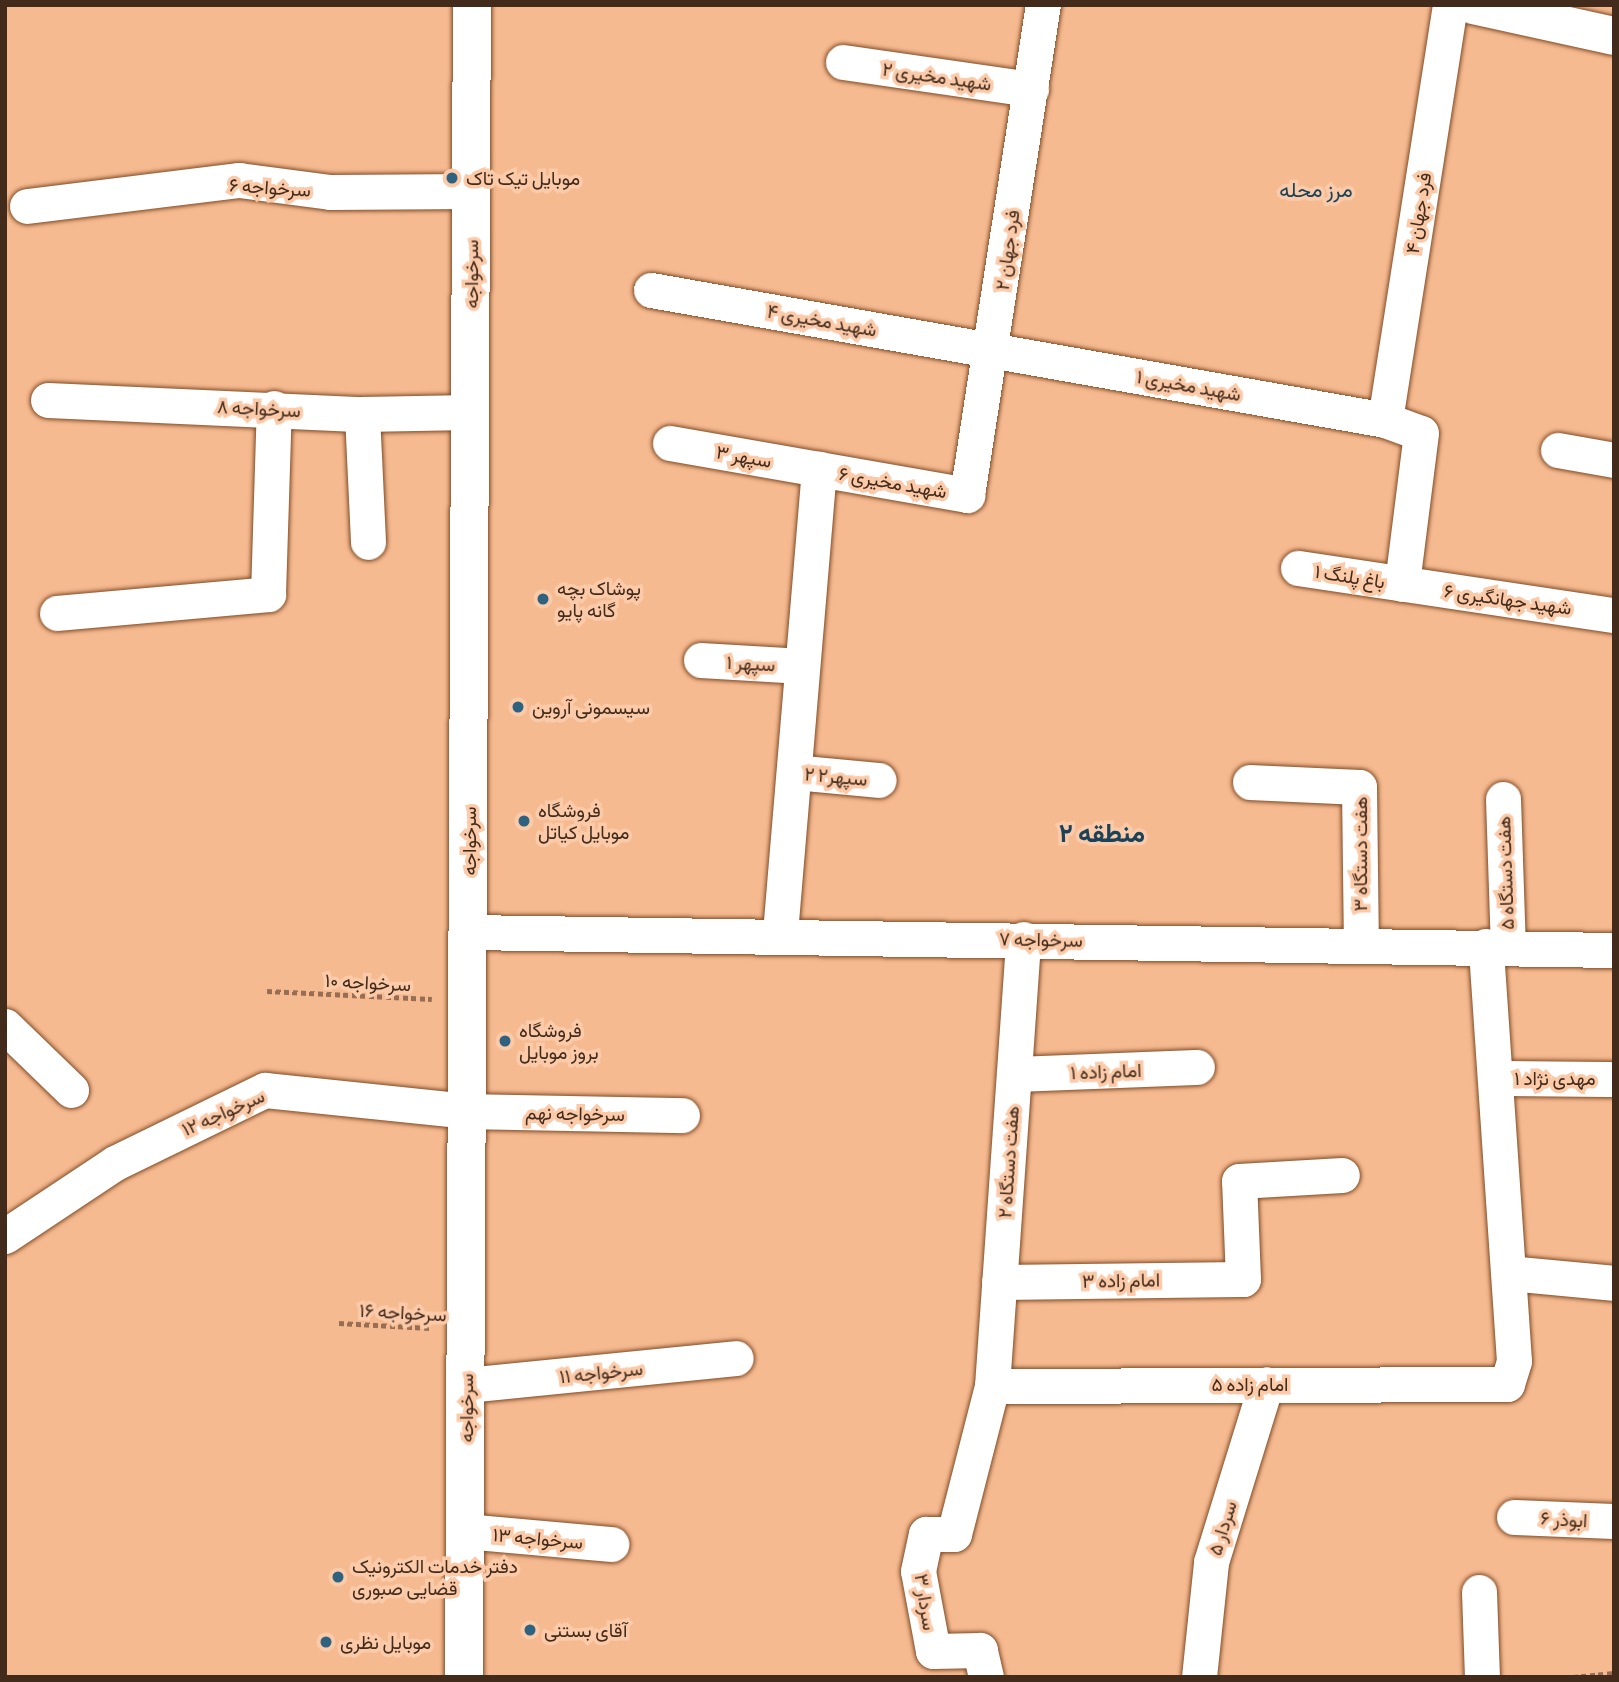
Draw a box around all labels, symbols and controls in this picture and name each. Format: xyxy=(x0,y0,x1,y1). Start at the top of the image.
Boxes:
street label: ۲ شهید مخیری xyxy=(881,57,993,95)
place label: موبایل تیک تاک xyxy=(466,167,580,189)
marker: موبایل تیک تاک xyxy=(444,170,460,186)
street label: ۴ فرد جهان xyxy=(1400,171,1436,255)
street label: سرخواجه ۶ xyxy=(228,173,312,201)
district label: مرز محله xyxy=(1279,176,1353,202)
street label: ۲ فرد جهان xyxy=(990,208,1024,292)
street label: سرخواجه xyxy=(460,239,482,309)
street label: ۴ شهید مخیری xyxy=(765,299,879,341)
street label: شهید مخیری ۱ xyxy=(1135,365,1243,405)
street label: ۸ سرخواجه xyxy=(217,394,301,422)
street label: ۳ سپهر xyxy=(715,440,773,472)
street label: شهید مخیری ۶ xyxy=(837,461,949,503)
street label: ۱ باغ پلنگ xyxy=(1313,559,1387,593)
place label: پوشاک بچه گانه پایو xyxy=(557,577,641,621)
street label: ۶ شهید جهانگیری xyxy=(1443,579,1573,619)
marker: پوشاک بچه گانه پایو xyxy=(535,591,551,607)
street label: ۱ سپهر xyxy=(726,650,776,676)
place label: سیسمونی آروین xyxy=(532,696,650,718)
marker: سیسمونی آروین xyxy=(510,699,526,715)
street label: ۲ سپهر۲ xyxy=(804,762,868,790)
street label: ۳ هفت دستگاه xyxy=(1349,797,1371,911)
place label: فروشگاه موبایل کیاتل xyxy=(538,799,629,843)
street label: سرخواجه xyxy=(458,806,480,876)
marker: فروشگاه موبایل کیاتل xyxy=(516,813,532,829)
district label: منطقه ۲ xyxy=(1059,816,1145,848)
street label: هفت دستگاه ۵ xyxy=(1492,816,1518,930)
street label: سرخواجه ۷ xyxy=(999,927,1083,951)
street label: ۱۰ سرخواجه xyxy=(324,968,412,996)
place label: فروشگاه بروز موبایل xyxy=(519,1019,599,1063)
marker: فروشگاه بروز موبایل xyxy=(497,1033,513,1049)
street label: ۱ امام زاده xyxy=(1070,1058,1142,1084)
street label: ۱ مهدی نژاد xyxy=(1514,1067,1596,1089)
street label: ۱۲ سرخواجه xyxy=(178,1084,268,1140)
street label: سرخواجه نهم xyxy=(525,1101,625,1125)
street label: هفت دستگاه ۲ xyxy=(993,1105,1023,1219)
street label: ۳ امام زاده xyxy=(1082,1268,1160,1292)
street label: ۱۶ سرخواجه xyxy=(359,1298,447,1326)
street label: ۱۱ سرخواجه xyxy=(558,1356,644,1388)
street label: سرخواجه xyxy=(455,1373,477,1443)
street label: ۵ امام زاده xyxy=(1212,1373,1288,1395)
street label: ۵ سردار xyxy=(1203,1498,1241,1558)
street label: ابوذر ۶ xyxy=(1540,1506,1588,1532)
street label: ۱۳ سرخواجه xyxy=(492,1523,584,1553)
place label: دفتر خدمات الکترونیک قضایی صبوری xyxy=(352,1555,518,1599)
marker: دفتر خدمات الکترونیک قضایی صبوری xyxy=(330,1569,346,1585)
street label: ۳ سردار xyxy=(910,1572,942,1632)
place label: آقای بستنی xyxy=(544,1619,627,1641)
marker: آقای بستنی xyxy=(522,1622,538,1638)
place label: موبایل نظری xyxy=(340,1631,431,1653)
marker: موبایل نظری xyxy=(318,1634,334,1650)

